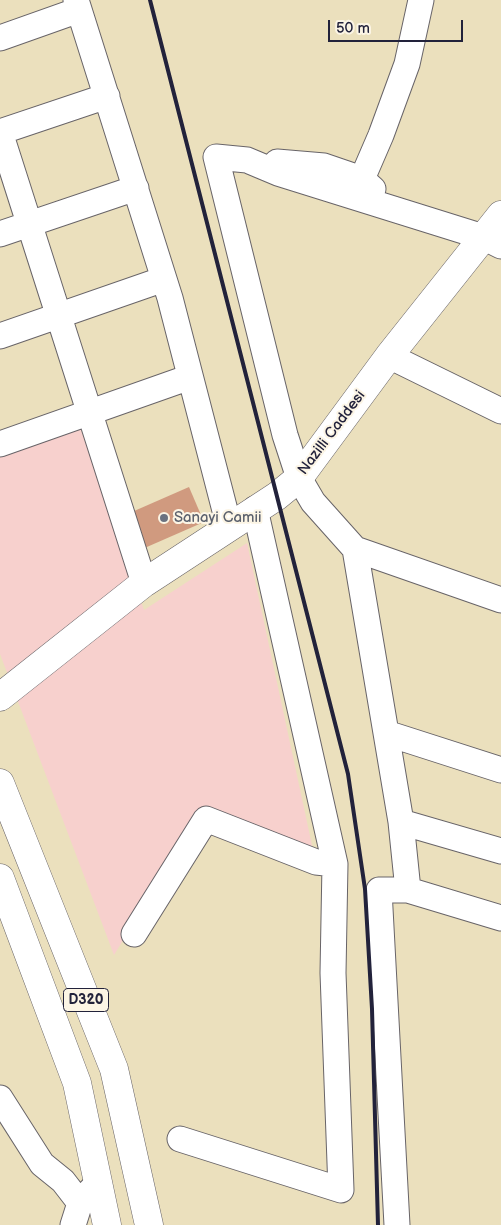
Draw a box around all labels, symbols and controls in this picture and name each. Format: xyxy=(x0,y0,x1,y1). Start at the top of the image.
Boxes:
scale bar xyxy=(331,10,466,42)
text: 50 m xyxy=(336,19,370,38)
street label: Nazilli Caddesi xyxy=(294,387,370,479)
place label: Sanayi Camii xyxy=(174,509,261,527)
marker: Sanayi Camii xyxy=(158,512,170,524)
road number: D320 xyxy=(64,988,108,1012)

